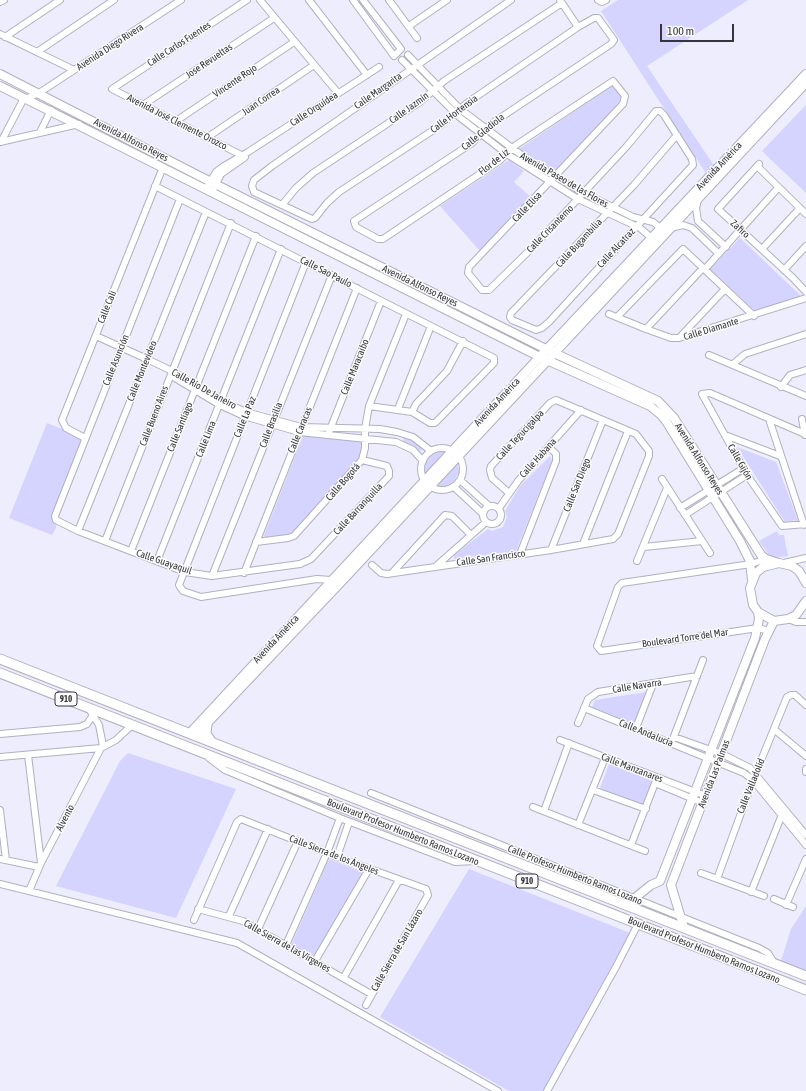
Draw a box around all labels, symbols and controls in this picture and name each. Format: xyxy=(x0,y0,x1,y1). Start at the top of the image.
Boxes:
scale bar xyxy=(662,16,736,42)
street label: Calle Carlos Fuentes xyxy=(145,19,213,69)
street label: Avenida Diego Rivera xyxy=(74,21,146,73)
text: 100 m xyxy=(667,24,694,38)
street label: Jose Revueltas xyxy=(183,41,235,81)
street label: Vincente Rojo xyxy=(211,62,259,100)
street label: Calle Margarita xyxy=(352,70,404,112)
street label: Juan Correa xyxy=(240,84,282,118)
street label: Calle Orquídea xyxy=(288,89,340,129)
street label: Calle Jazmín xyxy=(387,90,431,126)
street label: Avenida José Clemente Orozco xyxy=(125,91,229,153)
street label: Calle Hortensia xyxy=(428,92,480,136)
street label: Calle Gladiola xyxy=(459,111,507,153)
street label: Avenida Alfonso Reyes xyxy=(92,116,170,164)
street label: Avenida América xyxy=(694,139,744,193)
street label: Flor de Liz xyxy=(476,146,512,178)
street label: Avenida Paseo de las Flores xyxy=(518,150,610,210)
street label: Calle Elisa xyxy=(510,189,544,225)
street label: Calle Crisantemo xyxy=(524,202,576,256)
street label: Calle Bugambilia xyxy=(553,216,605,270)
street label: Zafiro xyxy=(728,217,752,241)
street label: Calle Alcatraz xyxy=(595,226,637,270)
street label: Calle Sao Paulo xyxy=(298,254,354,290)
street label: Avenida Alfonso Reyes xyxy=(380,263,460,309)
street label: Calle Cali xyxy=(95,289,119,325)
street label: Calle Diamante xyxy=(682,315,740,343)
street label: Calle Asunción xyxy=(100,333,132,387)
street label: Calle Maracaibo xyxy=(338,337,372,397)
street label: Calle Montevideo xyxy=(124,339,160,403)
street label: Calle Río De Janeiro xyxy=(169,366,239,412)
street label: Avenida América xyxy=(472,375,522,429)
street label: Calle Bueno Aires xyxy=(137,384,171,448)
street label: Calle La Paz xyxy=(231,395,259,439)
street label: Calle Santiago xyxy=(165,400,195,454)
street label: Calle Brasilia xyxy=(257,401,285,449)
street label: Calle Caracas xyxy=(285,405,315,455)
street label: Calle Tegucigalpa xyxy=(494,407,546,463)
street label: Calle Lima xyxy=(193,419,219,459)
street label: Avenida Alfonso Reyes xyxy=(672,421,726,497)
street label: Calle Habana xyxy=(517,436,559,480)
street label: Calle Gijón xyxy=(725,442,755,482)
street label: Calle San Diego xyxy=(561,457,593,513)
street label: Calle Bogotá xyxy=(323,461,363,503)
street label: Calle Barranquilla xyxy=(331,481,385,537)
street label: Calle Guayaquil xyxy=(135,547,193,577)
street label: Calle San Francisco xyxy=(456,547,526,569)
street label: Avenida América xyxy=(251,612,301,666)
street label: Boulevard Torre del Mar xyxy=(641,626,729,650)
street label: Calle Navarra xyxy=(611,676,663,696)
road number: 910 xyxy=(55,692,77,706)
street label: Calle Andalucía xyxy=(617,717,675,749)
street label: Avenida Las Palmas xyxy=(695,738,733,810)
street label: Calle Manzanares xyxy=(599,751,665,785)
street label: Calle Valladolid xyxy=(734,757,768,815)
street label: Boulevard Profesor Humberto Ramos Lozano xyxy=(325,796,481,868)
street label: Alvento xyxy=(53,803,77,833)
street label: Calle Sierra de los Ángeles xyxy=(288,832,380,878)
street label: Calle Profesor Humberto Ramos Lozano xyxy=(506,842,644,908)
road number: 910 xyxy=(516,874,538,888)
street label: Calle Sierra de San Lázaro xyxy=(369,907,425,993)
street label: Boulevard Profesor Humberto Ramos Lozano xyxy=(626,914,782,986)
street label: Calle Sierra de las Vírgenes xyxy=(242,917,332,975)

